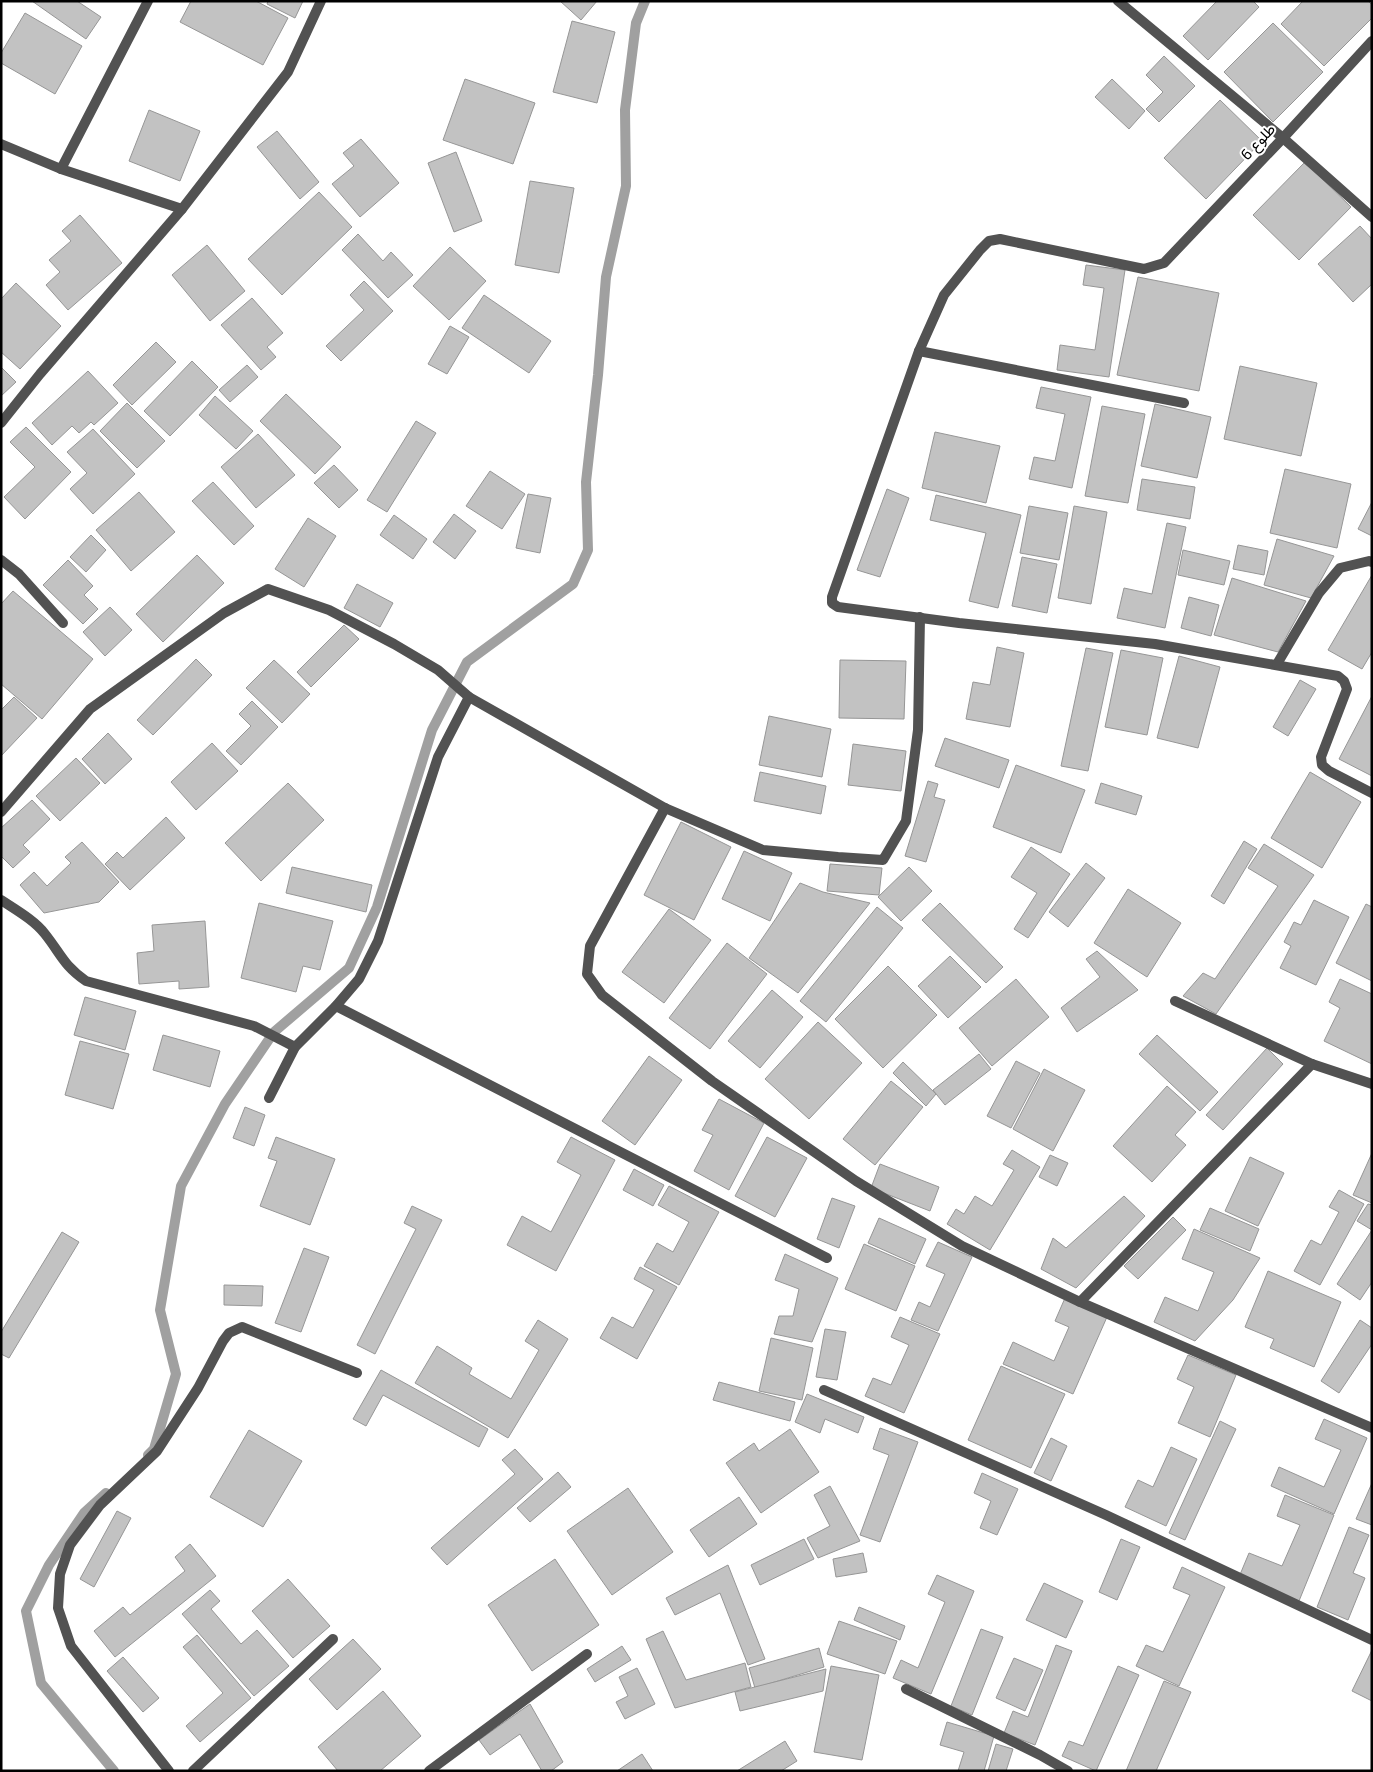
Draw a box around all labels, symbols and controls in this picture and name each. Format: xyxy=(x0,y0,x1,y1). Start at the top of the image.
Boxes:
street label: طلوع 6 xyxy=(1236,119,1281,165)

